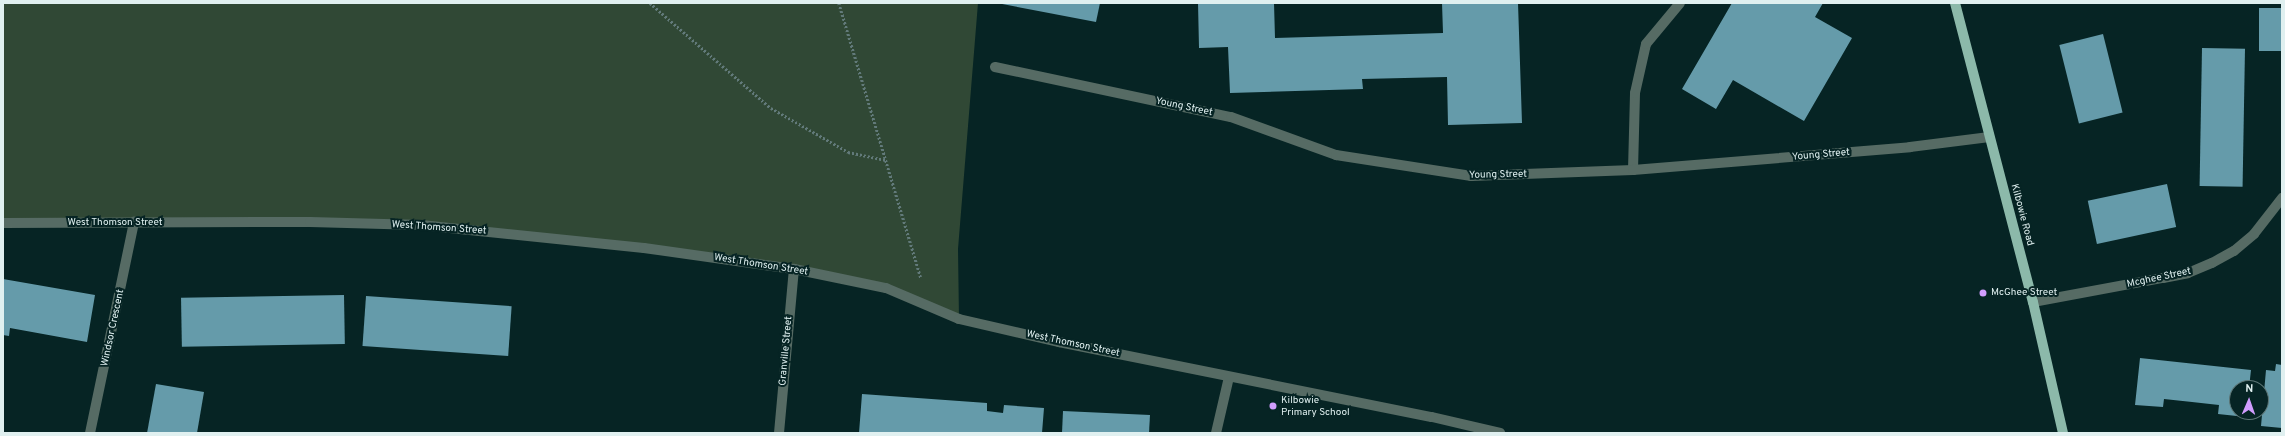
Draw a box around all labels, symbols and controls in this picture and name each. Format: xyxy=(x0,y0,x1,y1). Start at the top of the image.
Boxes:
street label: Young Street xyxy=(1154,95,1214,119)
street label: Young Street xyxy=(1792,146,1850,164)
street label: Young Street xyxy=(1469,168,1527,182)
street label: Kilbowie Road xyxy=(2008,183,2036,247)
street label: West Thomson Street xyxy=(67,217,163,229)
street label: West Thomson Street xyxy=(391,219,487,237)
street label: West Thomson Street xyxy=(713,252,809,278)
street label: Mcghee Street xyxy=(2126,265,2192,291)
place label: McGhee Street xyxy=(1991,287,2057,299)
street label: Windsor Crescent xyxy=(99,288,127,368)
marker: McGhee Street xyxy=(1978,288,1988,298)
street label: Granville Street xyxy=(777,316,795,386)
street label: West Thomson Street xyxy=(1025,328,1121,360)
north arrow xyxy=(2229,380,2269,420)
text: N xyxy=(2245,382,2254,396)
place label: Kilbowie Primary School xyxy=(1281,394,1350,418)
marker: Kilbowie Primary School xyxy=(1268,401,1278,411)

